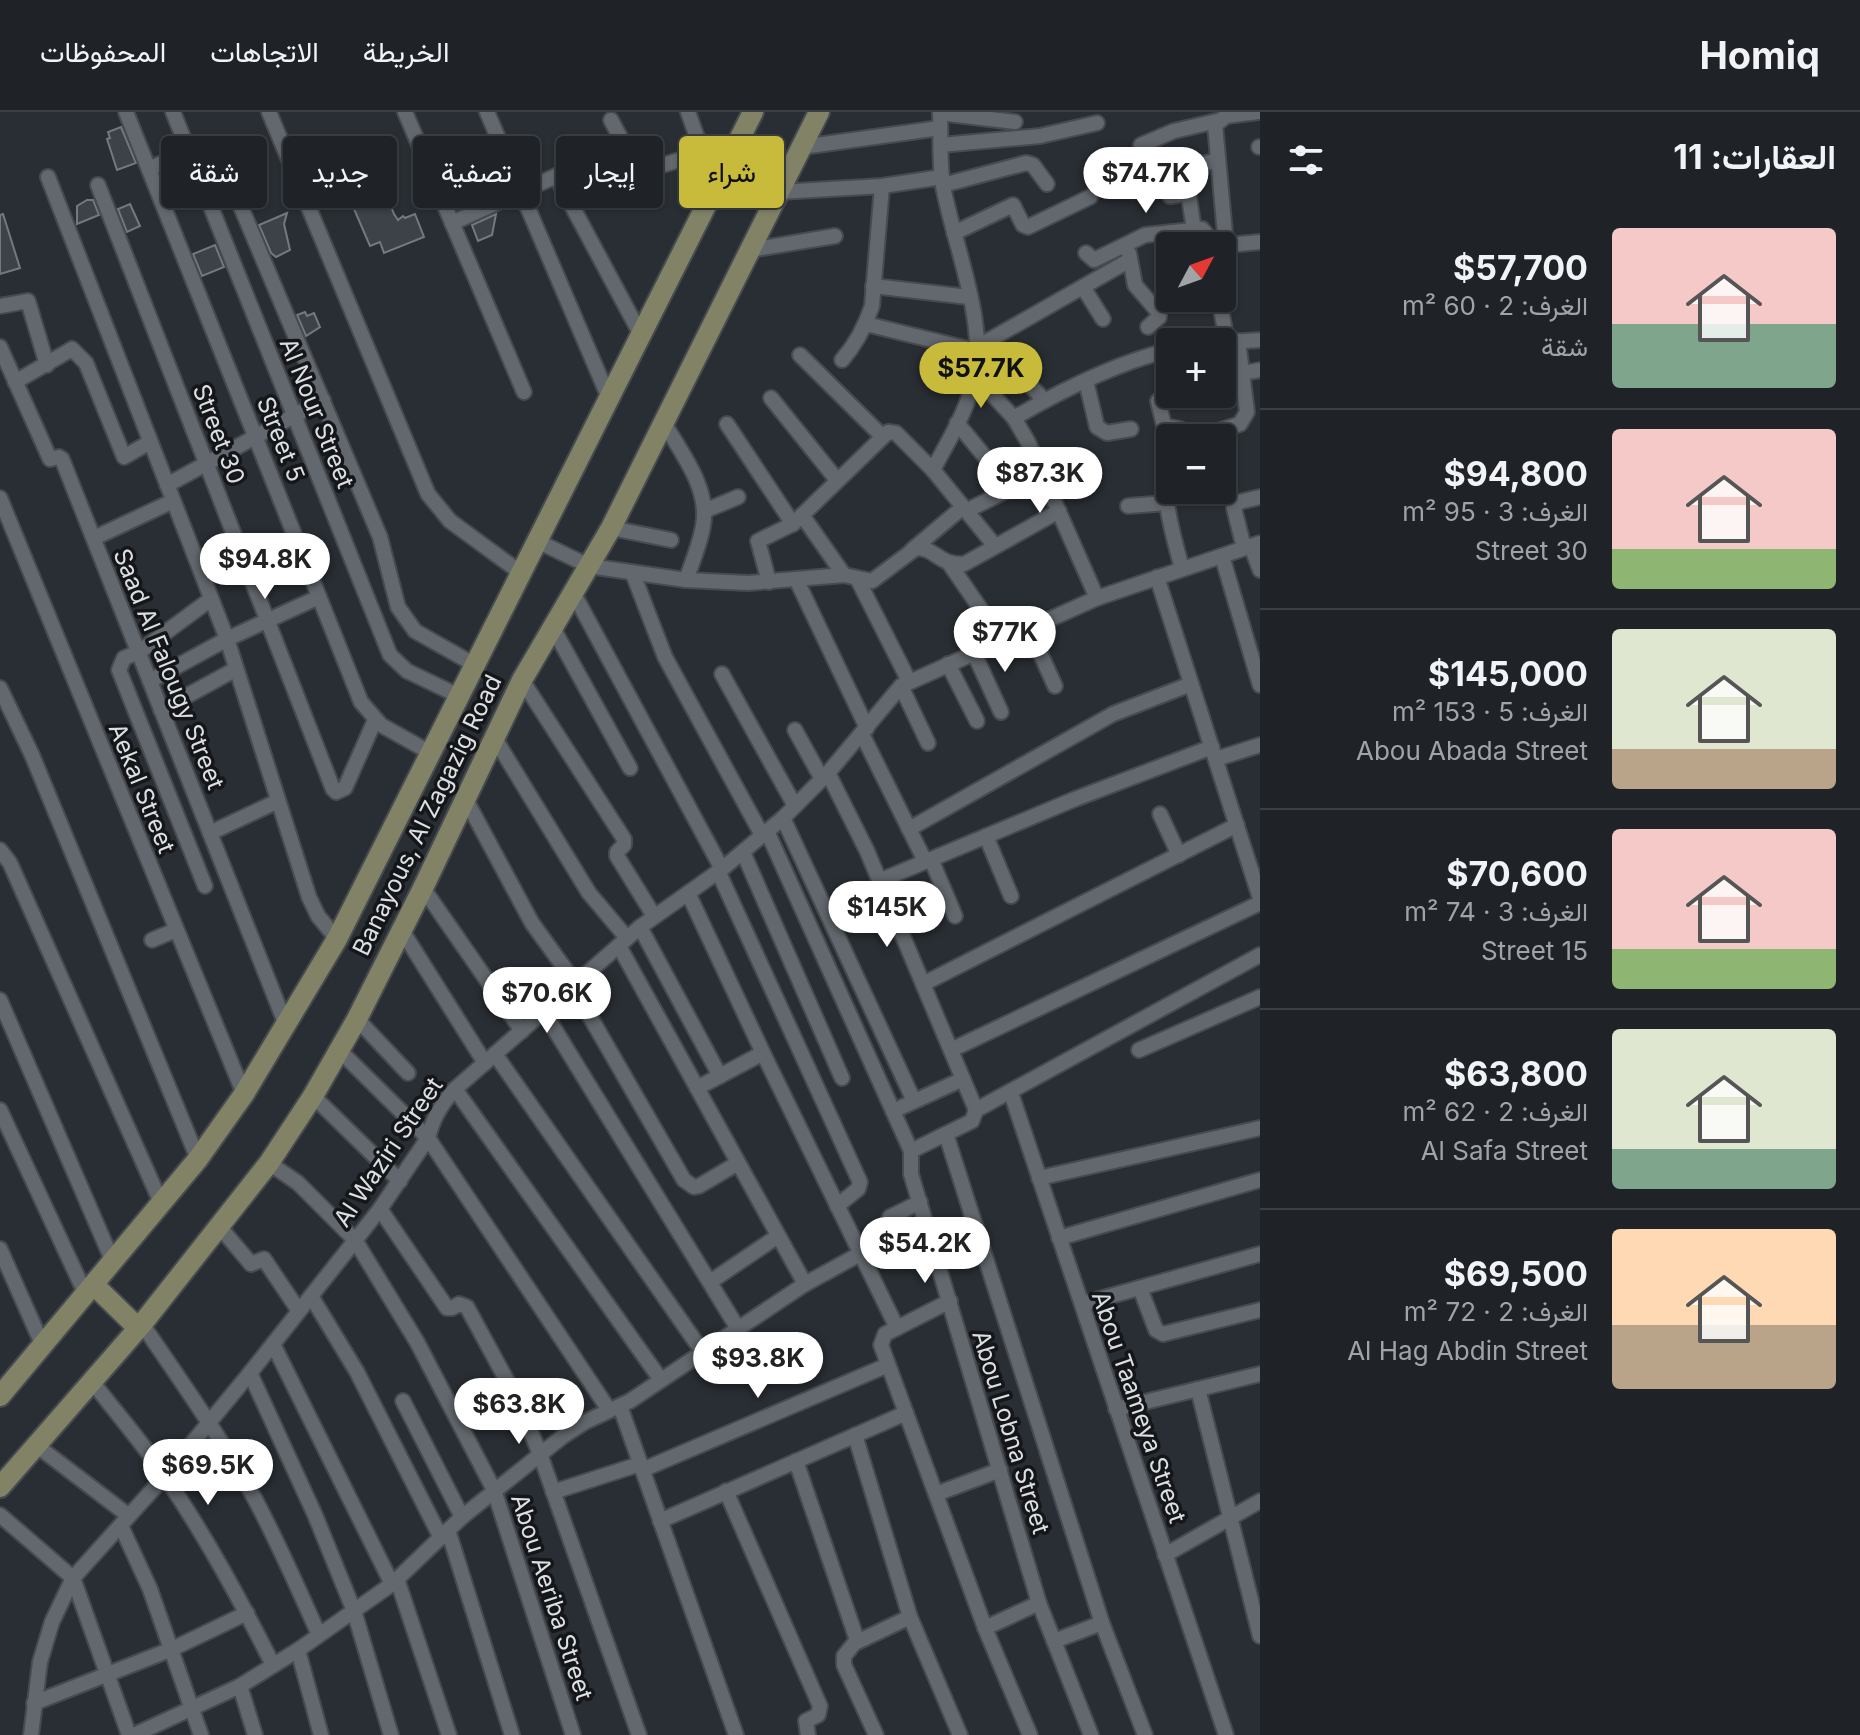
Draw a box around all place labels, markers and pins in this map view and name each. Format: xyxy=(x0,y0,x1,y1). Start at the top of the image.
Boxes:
pin: $74.7K xyxy=(1081,147,1211,215)
pin: $57.7K xyxy=(916,342,1046,410)
pin: $87.3K xyxy=(975,447,1105,515)
pin: $94.8K xyxy=(200,533,330,601)
pin: $77K xyxy=(958,606,1052,674)
pin: $145K xyxy=(831,881,943,949)
pin: $70.6K xyxy=(482,967,612,1035)
pin: $54.2K xyxy=(860,1217,990,1285)
pin: $93.8K xyxy=(693,1332,823,1400)
pin: $63.8K xyxy=(454,1378,584,1446)
pin: $69.5K xyxy=(143,1439,273,1507)

